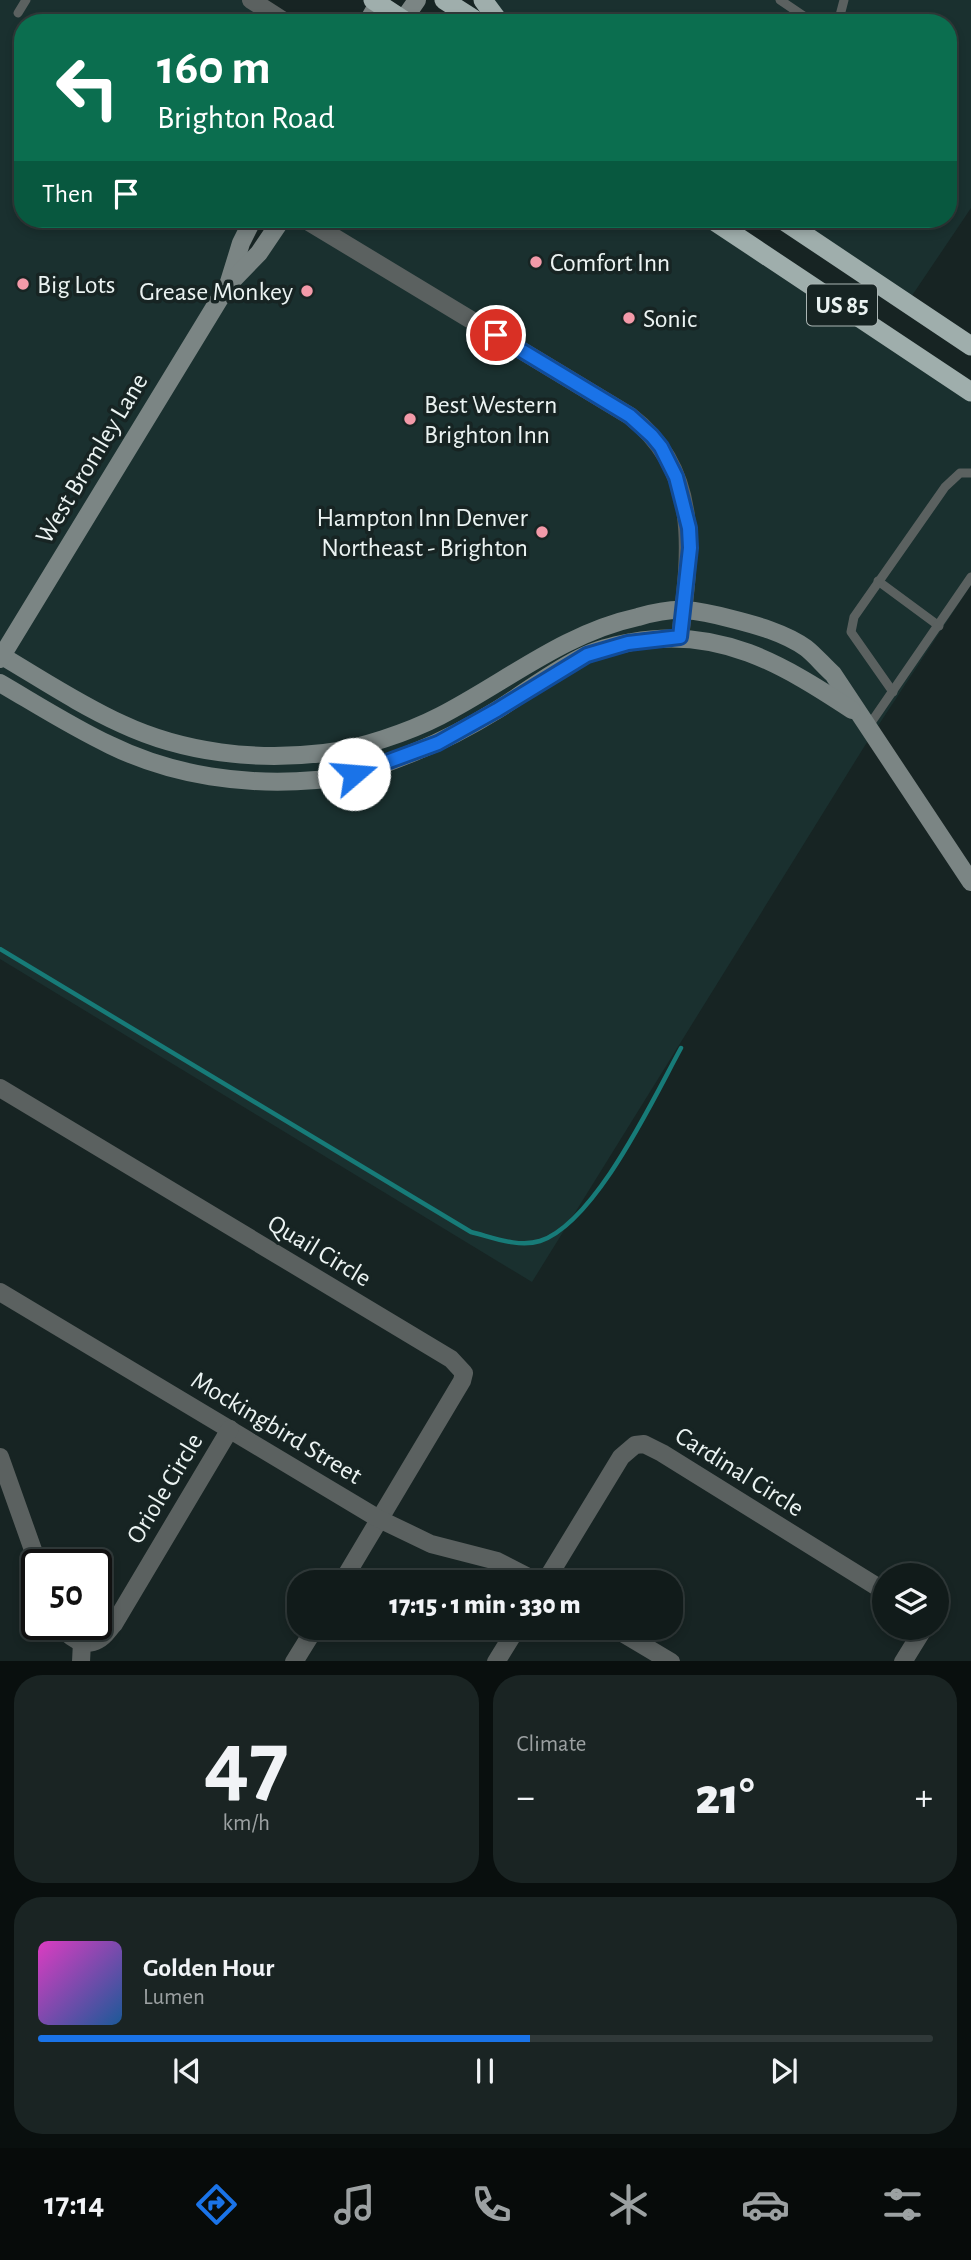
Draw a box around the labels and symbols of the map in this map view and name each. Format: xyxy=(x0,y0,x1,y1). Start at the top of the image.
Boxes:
place label: Comfort Inn xyxy=(550,250,670,276)
marker: Comfort Inn xyxy=(528,254,544,270)
place label: Big Lots xyxy=(37,272,115,298)
marker: Big Lots xyxy=(15,276,31,292)
place label: Grease Monkey xyxy=(139,279,293,305)
marker: Grease Monkey xyxy=(299,283,315,299)
road number: US 85 xyxy=(807,284,877,326)
pin xyxy=(466,305,526,365)
place label: Sonic xyxy=(643,306,697,332)
marker: Sonic xyxy=(621,310,637,326)
street label: West Bromley Lane xyxy=(31,369,153,548)
place label: Best Western Brighton Inn xyxy=(424,392,557,448)
marker: Best Western Brighton Inn xyxy=(402,411,418,427)
place label: Hampton Inn Denver Northeast - Brighton xyxy=(317,505,529,561)
marker: Hampton Inn Denver Northeast - Brighton xyxy=(534,524,550,540)
position arrow xyxy=(317,737,391,811)
street label: Quail Circle xyxy=(263,1210,376,1292)
street label: Mockingbird Street xyxy=(187,1367,366,1489)
street label: Cardinal Circle xyxy=(671,1422,808,1522)
street label: Oriole Circle xyxy=(122,1429,208,1548)
speed limit sign: 50 xyxy=(21,1549,112,1640)

